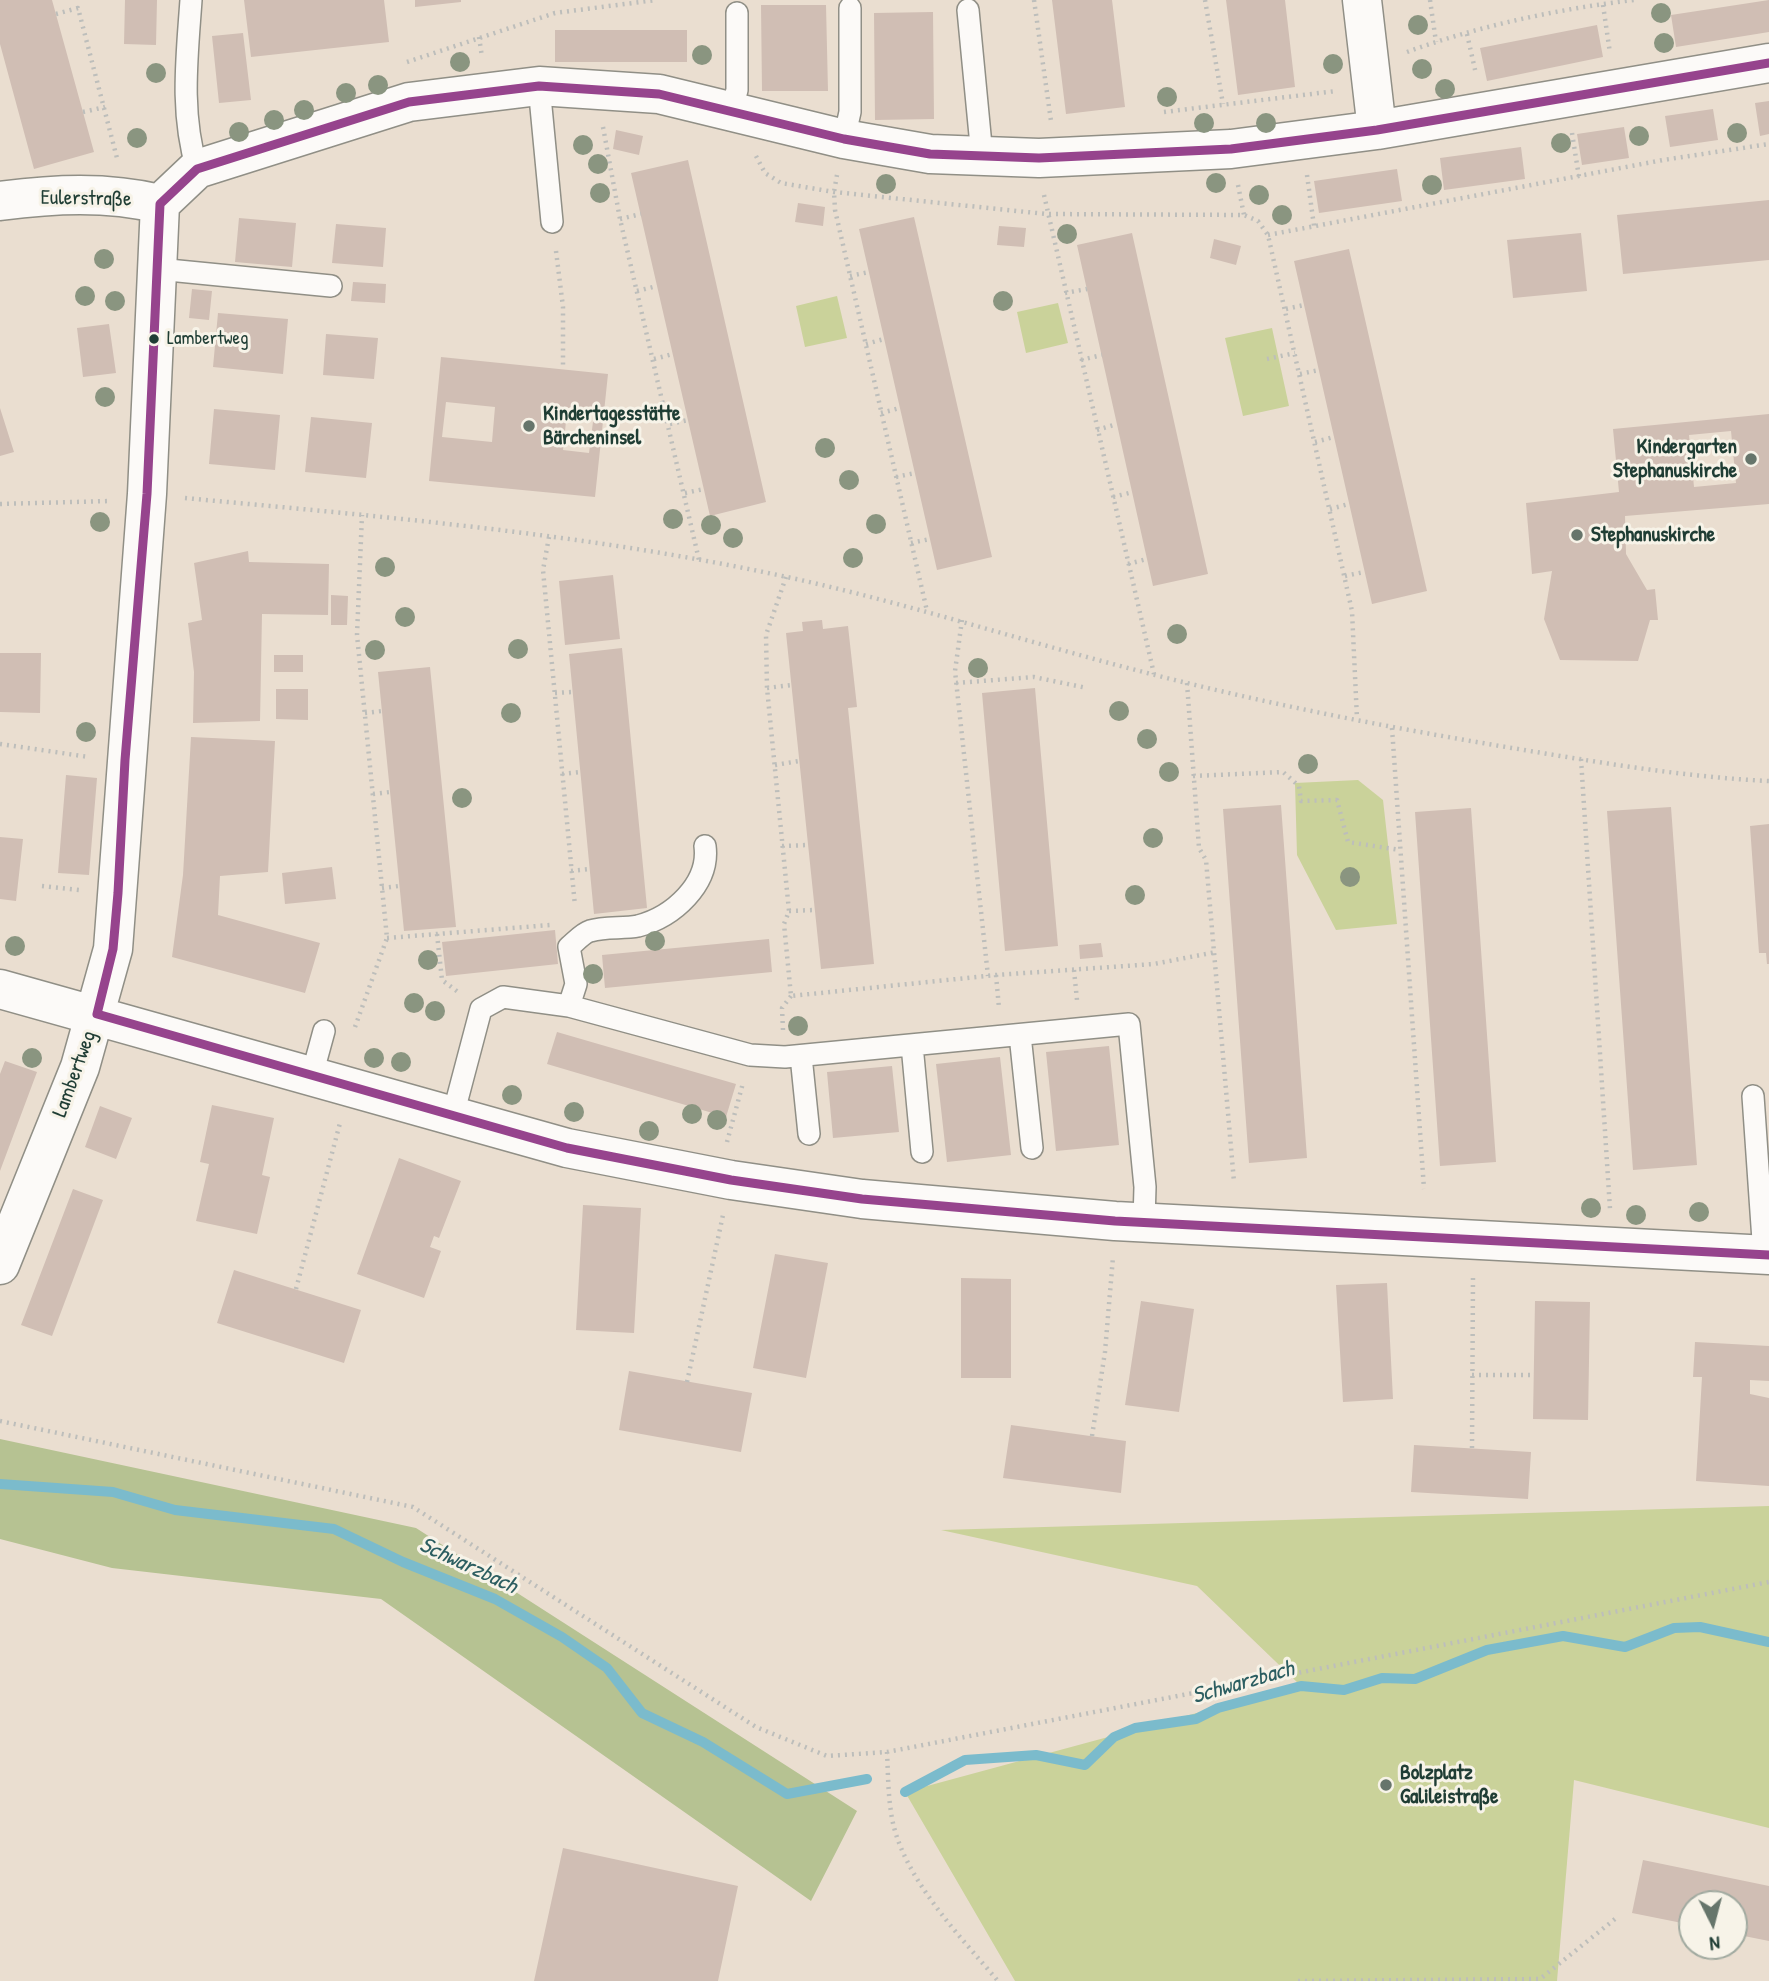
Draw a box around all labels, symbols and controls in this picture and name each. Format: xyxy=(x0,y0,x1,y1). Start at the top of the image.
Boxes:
street label: Eulerstraße xyxy=(40,186,132,212)
place label: Lambertweg xyxy=(167,328,248,350)
marker: Lambertweg xyxy=(147,332,161,346)
place label: Kindertagesstätte Bärcheninsel xyxy=(543,401,680,451)
marker: Kindertagesstätte Bärcheninsel xyxy=(521,418,537,434)
place label: Kindergarten Stephanuskirche xyxy=(1613,434,1737,484)
marker: Kindergarten Stephanuskirche xyxy=(1743,451,1759,467)
place label: Stephanuskirche xyxy=(1591,522,1715,548)
marker: Stephanuskirche xyxy=(1569,527,1585,543)
street label: Lambertweg xyxy=(48,1027,102,1121)
water label: Schwarzbach xyxy=(415,1531,521,1601)
water label: Schwarzbach xyxy=(1189,1655,1297,1711)
place label: Bolzplatz Galileistraße xyxy=(1400,1760,1498,1810)
marker: Bolzplatz Galileistraße xyxy=(1378,1777,1394,1793)
north arrow xyxy=(1678,1890,1748,1960)
text: N xyxy=(1709,1930,1721,1957)

